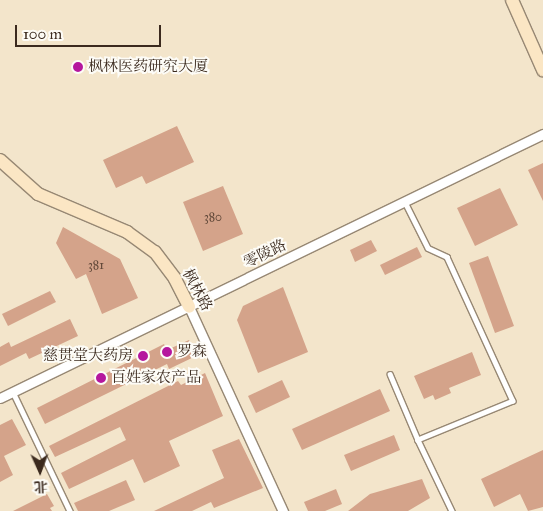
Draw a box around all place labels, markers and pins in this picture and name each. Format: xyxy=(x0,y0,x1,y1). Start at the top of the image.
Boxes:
place label: 枫林医药研究大厦 xyxy=(88,58,208,76)
marker: 枫林医药研究大厦 xyxy=(72,61,84,73)
place label: 罗森 xyxy=(177,343,207,361)
marker: 罗森 xyxy=(161,346,173,358)
place label: 慈贯堂大药房 xyxy=(43,347,133,365)
marker: 慈贯堂大药房 xyxy=(137,350,149,362)
place label: 百姓家农产品 xyxy=(111,369,201,387)
marker: 百姓家农产品 xyxy=(95,372,107,384)

